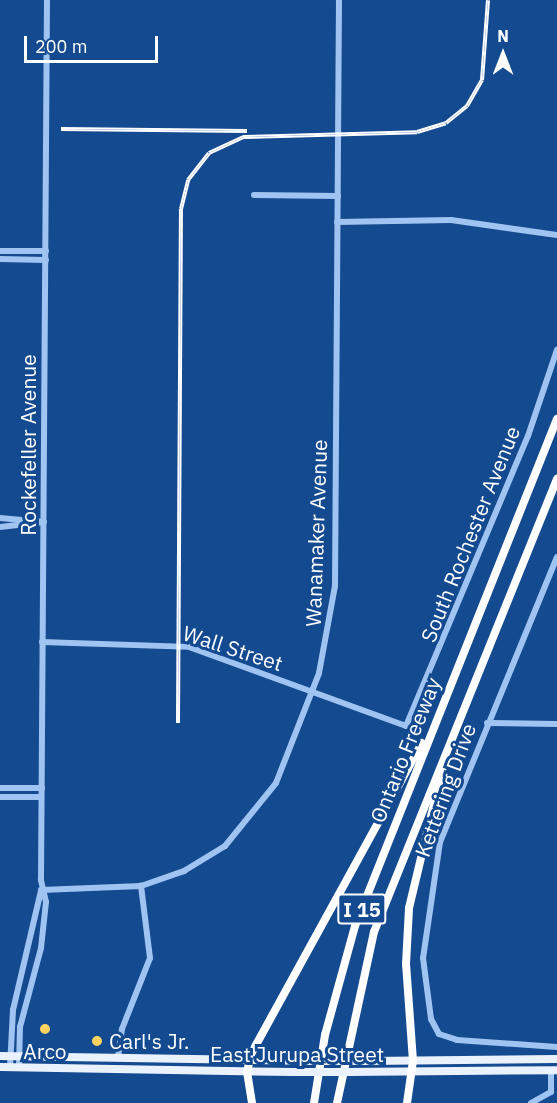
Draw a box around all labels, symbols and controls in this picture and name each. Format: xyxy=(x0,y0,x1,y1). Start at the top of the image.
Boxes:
scale bar xyxy=(27,24,160,62)
north arrow xyxy=(473,24,533,84)
text: N xyxy=(497,26,509,46)
text: 200 m xyxy=(35,35,87,58)
street label: Rockefeller Avenue xyxy=(15,354,41,536)
street label: South Rochester Avenue xyxy=(415,422,525,646)
street label: Wanamaker Avenue xyxy=(300,439,332,627)
street label: Wall Street xyxy=(180,620,286,676)
street label: Ontario Freeway xyxy=(364,674,446,826)
street label: Kettering Drive xyxy=(409,720,481,860)
road number: I 15 xyxy=(336,892,388,926)
marker: Arco xyxy=(38,1022,52,1036)
place label: Carl's Jr. xyxy=(109,1028,189,1054)
marker: Carl's Jr. xyxy=(90,1034,104,1048)
place label: Arco xyxy=(23,1038,67,1064)
street label: East Jurupa Street xyxy=(210,1041,384,1067)

